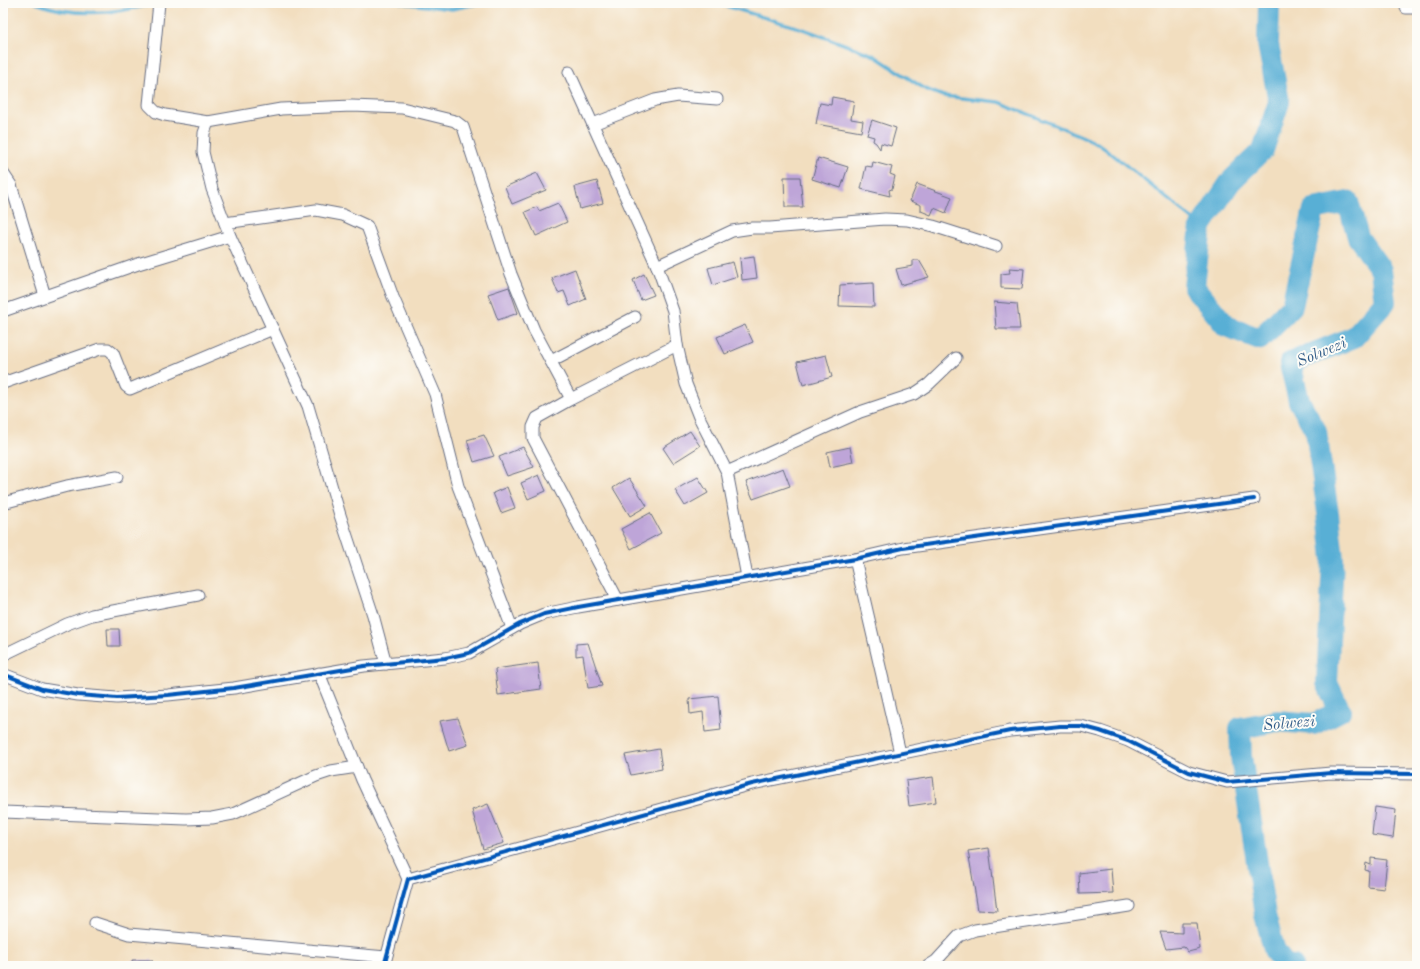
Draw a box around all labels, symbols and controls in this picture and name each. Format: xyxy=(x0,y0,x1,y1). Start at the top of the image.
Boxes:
water label: Solwezi xyxy=(1295,335,1350,370)
water label: Solwezi xyxy=(1262,714,1317,734)

